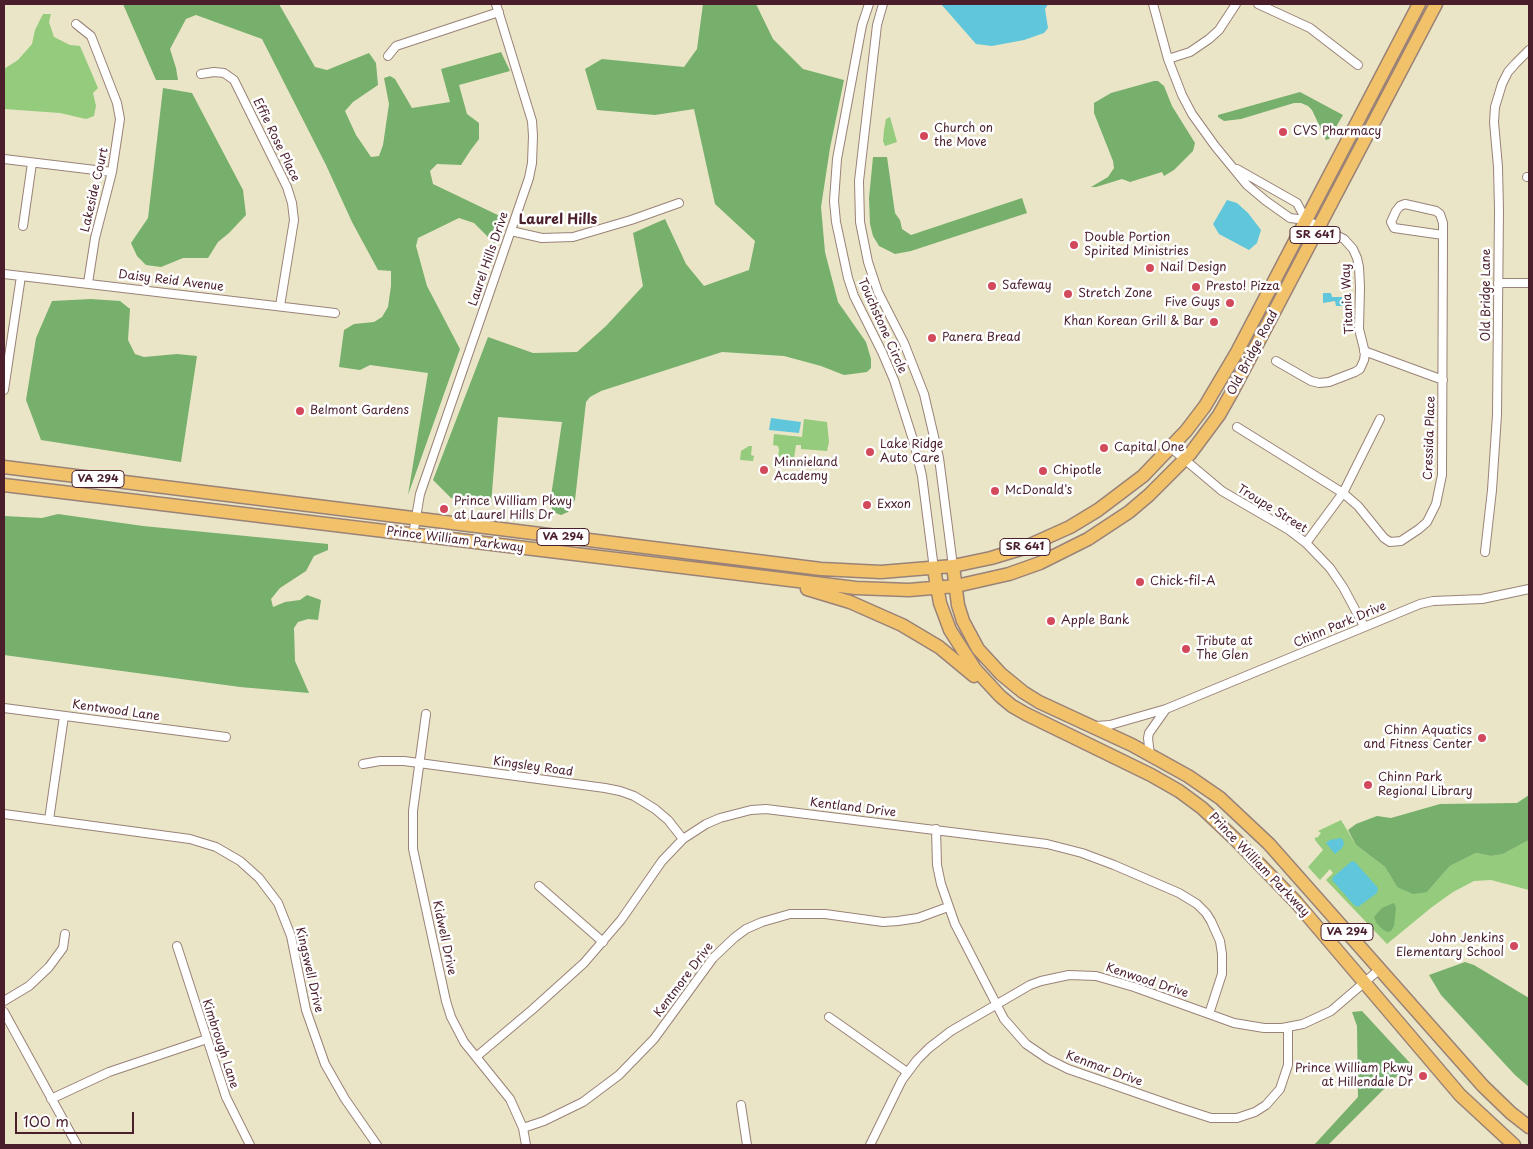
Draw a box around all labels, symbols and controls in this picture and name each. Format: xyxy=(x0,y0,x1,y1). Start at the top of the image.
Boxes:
street label: Effie Rose Place xyxy=(250,96,302,184)
place label: Church on the Move xyxy=(934,122,993,150)
place label: CVS Pharmacy xyxy=(1293,125,1381,139)
marker: CVS Pharmacy xyxy=(1277,126,1289,138)
marker: Church on the Move xyxy=(918,130,930,142)
street label: Lakeside Court xyxy=(78,146,112,234)
street label: Laurel Hills Drive xyxy=(466,210,512,308)
district label: Laurel Hills xyxy=(519,212,597,228)
road number: SR 641 xyxy=(1290,226,1340,244)
place label: Double Portion Spirited Ministries xyxy=(1084,231,1189,259)
marker: Double Portion Spirited Ministries xyxy=(1068,239,1080,251)
street label: Old Bridge Lane xyxy=(1480,249,1494,341)
place label: Nail Design xyxy=(1160,261,1227,275)
marker: Nail Design xyxy=(1144,262,1156,274)
street label: Titania Way xyxy=(1339,263,1357,335)
street label: Daisy Reid Avenue xyxy=(118,267,224,295)
street label: Touchstone Circle xyxy=(854,276,910,376)
place label: Safeway xyxy=(1002,279,1051,293)
marker: Safeway xyxy=(986,280,998,292)
place label: Presto! Pizza xyxy=(1206,280,1280,294)
marker: Presto! Pizza xyxy=(1190,281,1202,293)
place label: Stretch Zone xyxy=(1078,287,1153,301)
marker: Stretch Zone xyxy=(1062,288,1074,300)
place label: Five Guys xyxy=(1165,296,1220,310)
marker: Five Guys xyxy=(1224,297,1236,309)
street label: Old Bridge Road xyxy=(1225,308,1281,398)
place label: Khan Korean Grill & Bar xyxy=(1064,315,1204,329)
marker: Khan Korean Grill & Bar xyxy=(1208,316,1220,328)
place label: Panera Bread xyxy=(942,331,1021,345)
marker: Panera Bread xyxy=(926,332,938,344)
street label: Cressida Place xyxy=(1421,396,1439,480)
place label: Belmont Gardens xyxy=(310,404,409,418)
marker: Belmont Gardens xyxy=(294,405,306,417)
place label: Lake Ridge Auto Care xyxy=(880,438,943,466)
place label: Capital One xyxy=(1114,441,1184,455)
marker: Capital One xyxy=(1098,442,1110,454)
marker: Lake Ridge Auto Care xyxy=(864,446,876,458)
place label: Minnieland Academy xyxy=(774,456,838,484)
marker: Minnieland Academy xyxy=(758,464,770,476)
place label: Chipotle xyxy=(1053,464,1102,478)
marker: Chipotle xyxy=(1037,465,1049,477)
road number: VA 294 xyxy=(72,470,124,488)
street label: Troupe Street xyxy=(1234,482,1310,536)
place label: McDonald's xyxy=(1005,484,1072,498)
marker: McDonald's xyxy=(989,485,1001,497)
place label: Prince William Pkwy at Laurel Hills Dr xyxy=(454,495,572,523)
place label: Exxon xyxy=(877,498,911,512)
marker: Exxon xyxy=(861,499,873,511)
marker: Prince William Pkwy at Laurel Hills Dr xyxy=(438,503,450,515)
street label: Prince William Parkway xyxy=(385,524,525,556)
road number: VA 294 xyxy=(537,528,589,546)
road number: SR 641 xyxy=(1000,538,1050,556)
place label: Chick-fil-A xyxy=(1150,575,1215,589)
marker: Chick-fil-A xyxy=(1134,576,1146,588)
street label: Chinn Park Drive xyxy=(1292,599,1388,651)
place label: Apple Bank xyxy=(1061,614,1129,628)
marker: Apple Bank xyxy=(1045,615,1057,627)
place label: Tribute at The Glen xyxy=(1196,635,1253,663)
marker: Tribute at The Glen xyxy=(1180,643,1192,655)
street label: Kentwood Lane xyxy=(71,698,161,724)
place label: Chinn Aquatics and Fitness Center xyxy=(1363,724,1472,752)
marker: Chinn Aquatics and Fitness Center xyxy=(1476,732,1488,744)
street label: Kingsley Road xyxy=(492,754,574,780)
place label: Chinn Park Regional Library xyxy=(1378,771,1473,799)
marker: Chinn Park Regional Library xyxy=(1362,779,1374,791)
street label: Kentland Drive xyxy=(809,796,897,820)
street label: Prince William Parkway xyxy=(1206,810,1312,920)
street label: Kidwell Drive xyxy=(429,899,459,977)
road number: VA 294 xyxy=(1321,924,1373,940)
street label: Kingswell Drive xyxy=(292,926,326,1014)
place label: John Jenkins Elementary School xyxy=(1396,932,1504,960)
street label: Kentmore Drive xyxy=(651,940,717,1020)
marker: John Jenkins Elementary School xyxy=(1508,940,1520,952)
street label: Kenwood Drive xyxy=(1104,961,1190,1001)
street label: Kimbrough Lane xyxy=(199,997,241,1091)
street label: Kenmar Drive xyxy=(1064,1048,1144,1090)
place label: Prince William Pkwy at Hillendale Dr xyxy=(1295,1062,1413,1090)
marker: Prince William Pkwy at Hillendale Dr xyxy=(1417,1070,1429,1082)
scale bar xyxy=(18,1102,136,1134)
text: 100 m xyxy=(23,1109,69,1132)

